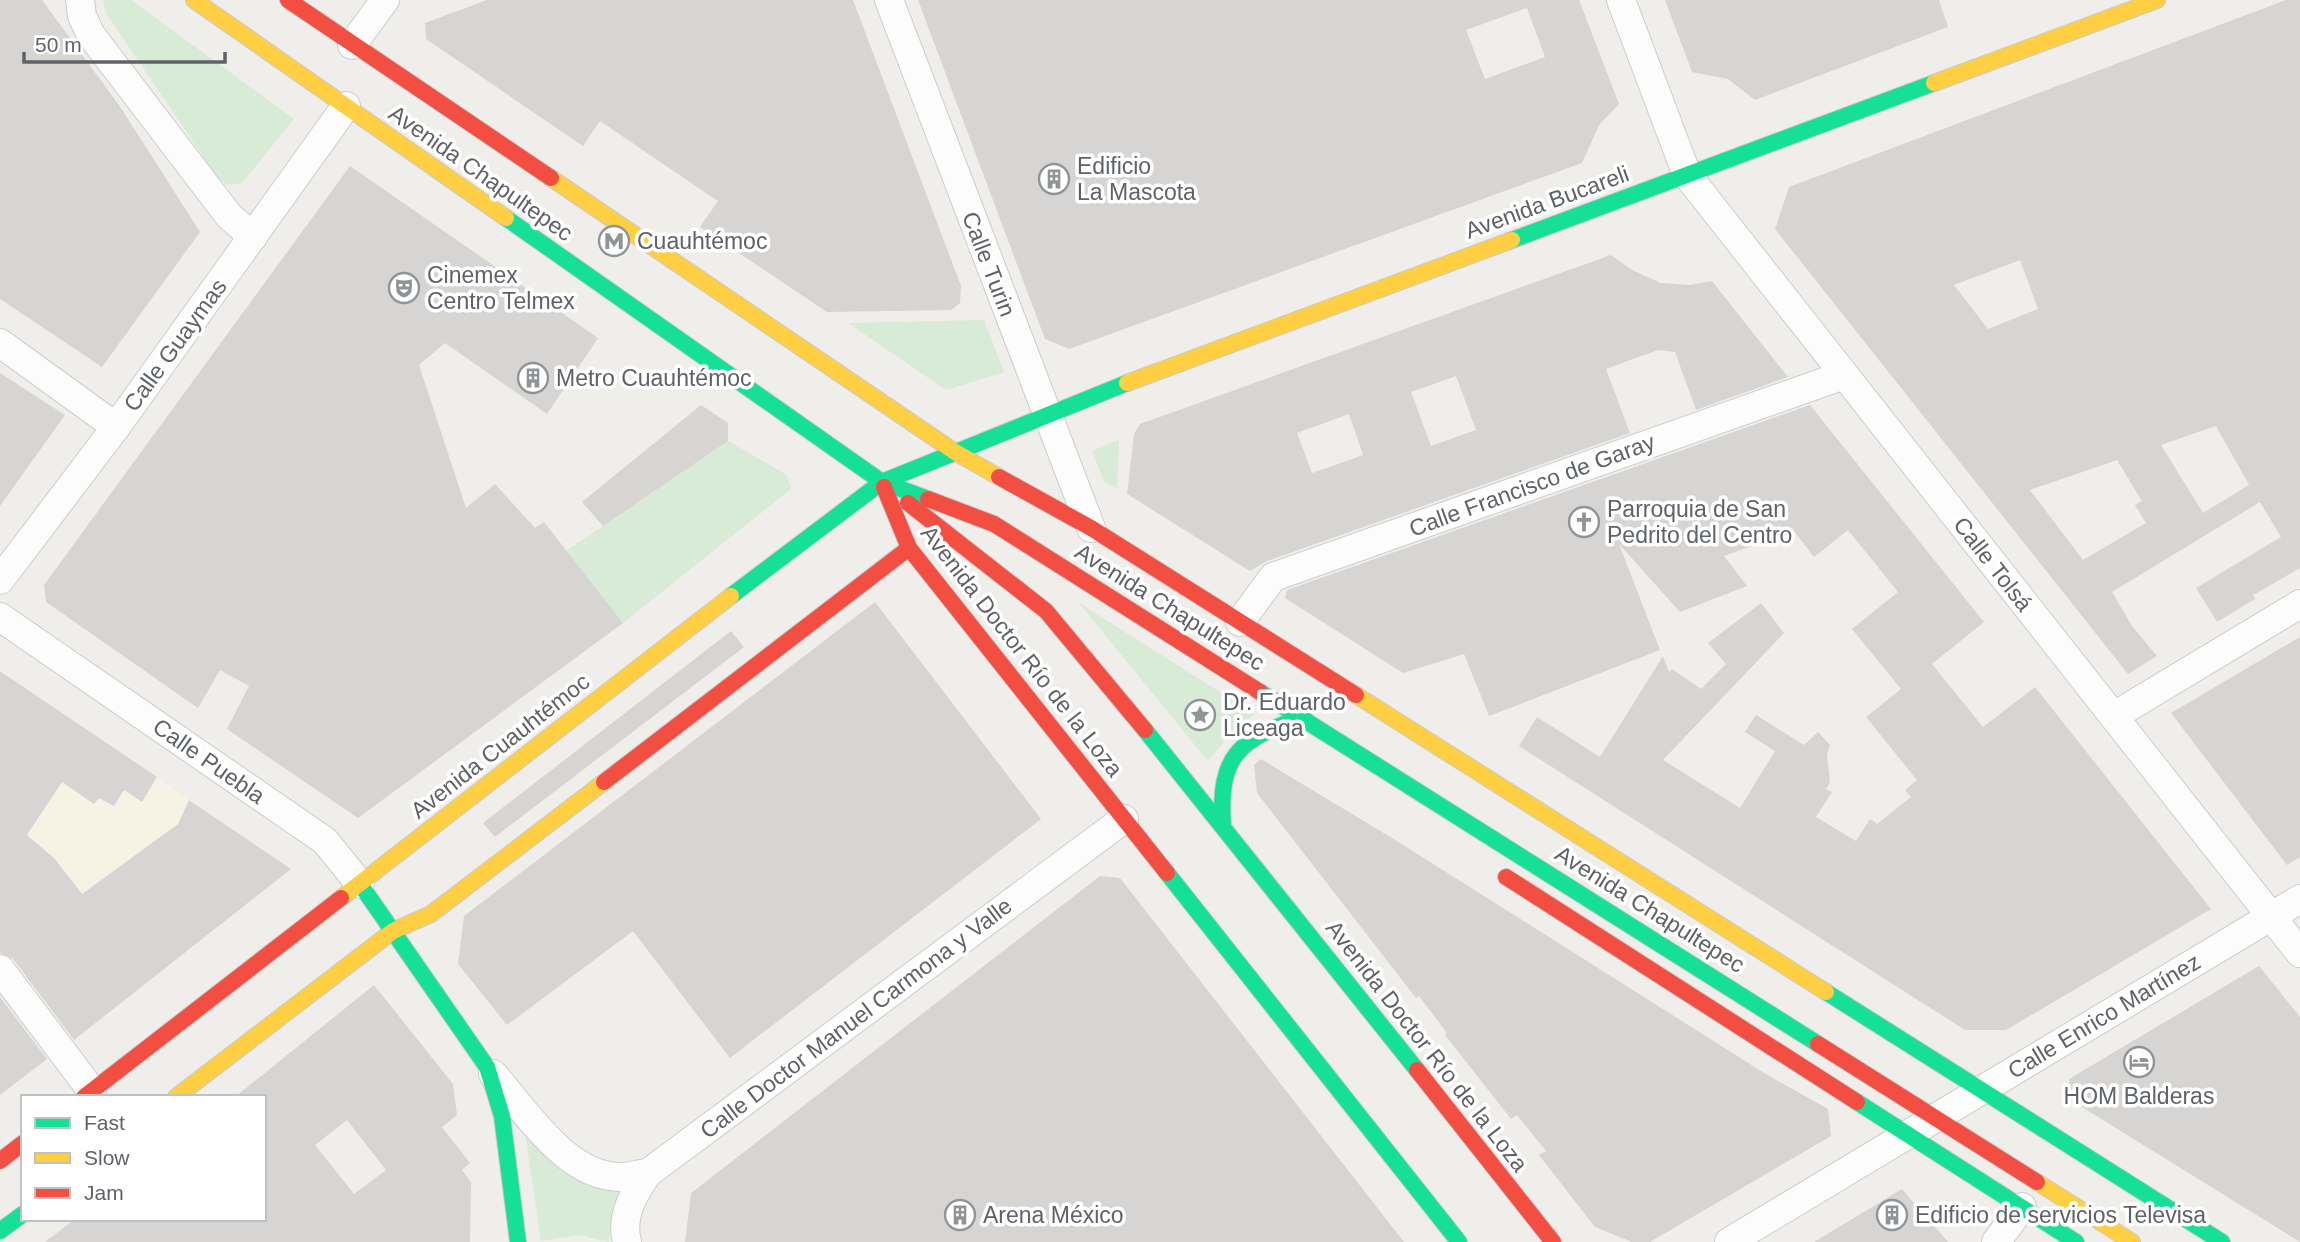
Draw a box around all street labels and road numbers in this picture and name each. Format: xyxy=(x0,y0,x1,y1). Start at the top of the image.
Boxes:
street label: Avenida Chapultepec xyxy=(384,100,578,246)
street label: Avenida Bucareli xyxy=(1462,160,1632,244)
street label: Calle Turin xyxy=(957,208,1021,320)
street label: Calle Guaymas xyxy=(118,274,232,416)
street label: Calle Francisco de Garay xyxy=(1406,428,1659,542)
street label: Calle Tolsá xyxy=(1948,512,2038,616)
street label: Avenida Doctor Río de la Loza xyxy=(916,520,1128,782)
street label: Avenida Chapultepec xyxy=(1071,538,1269,676)
street label: Avenida Cuauhtémoc xyxy=(406,668,594,824)
street label: Calle Puebla xyxy=(148,713,270,809)
street label: Avenida Chapultepec xyxy=(1551,840,1749,978)
street label: Calle Doctor Manuel Carmona y Valle xyxy=(695,892,1017,1144)
street label: Avenida Doctor Río de la Loza xyxy=(1321,915,1533,1177)
street label: Calle Enrico Martínez xyxy=(2003,948,2205,1084)

